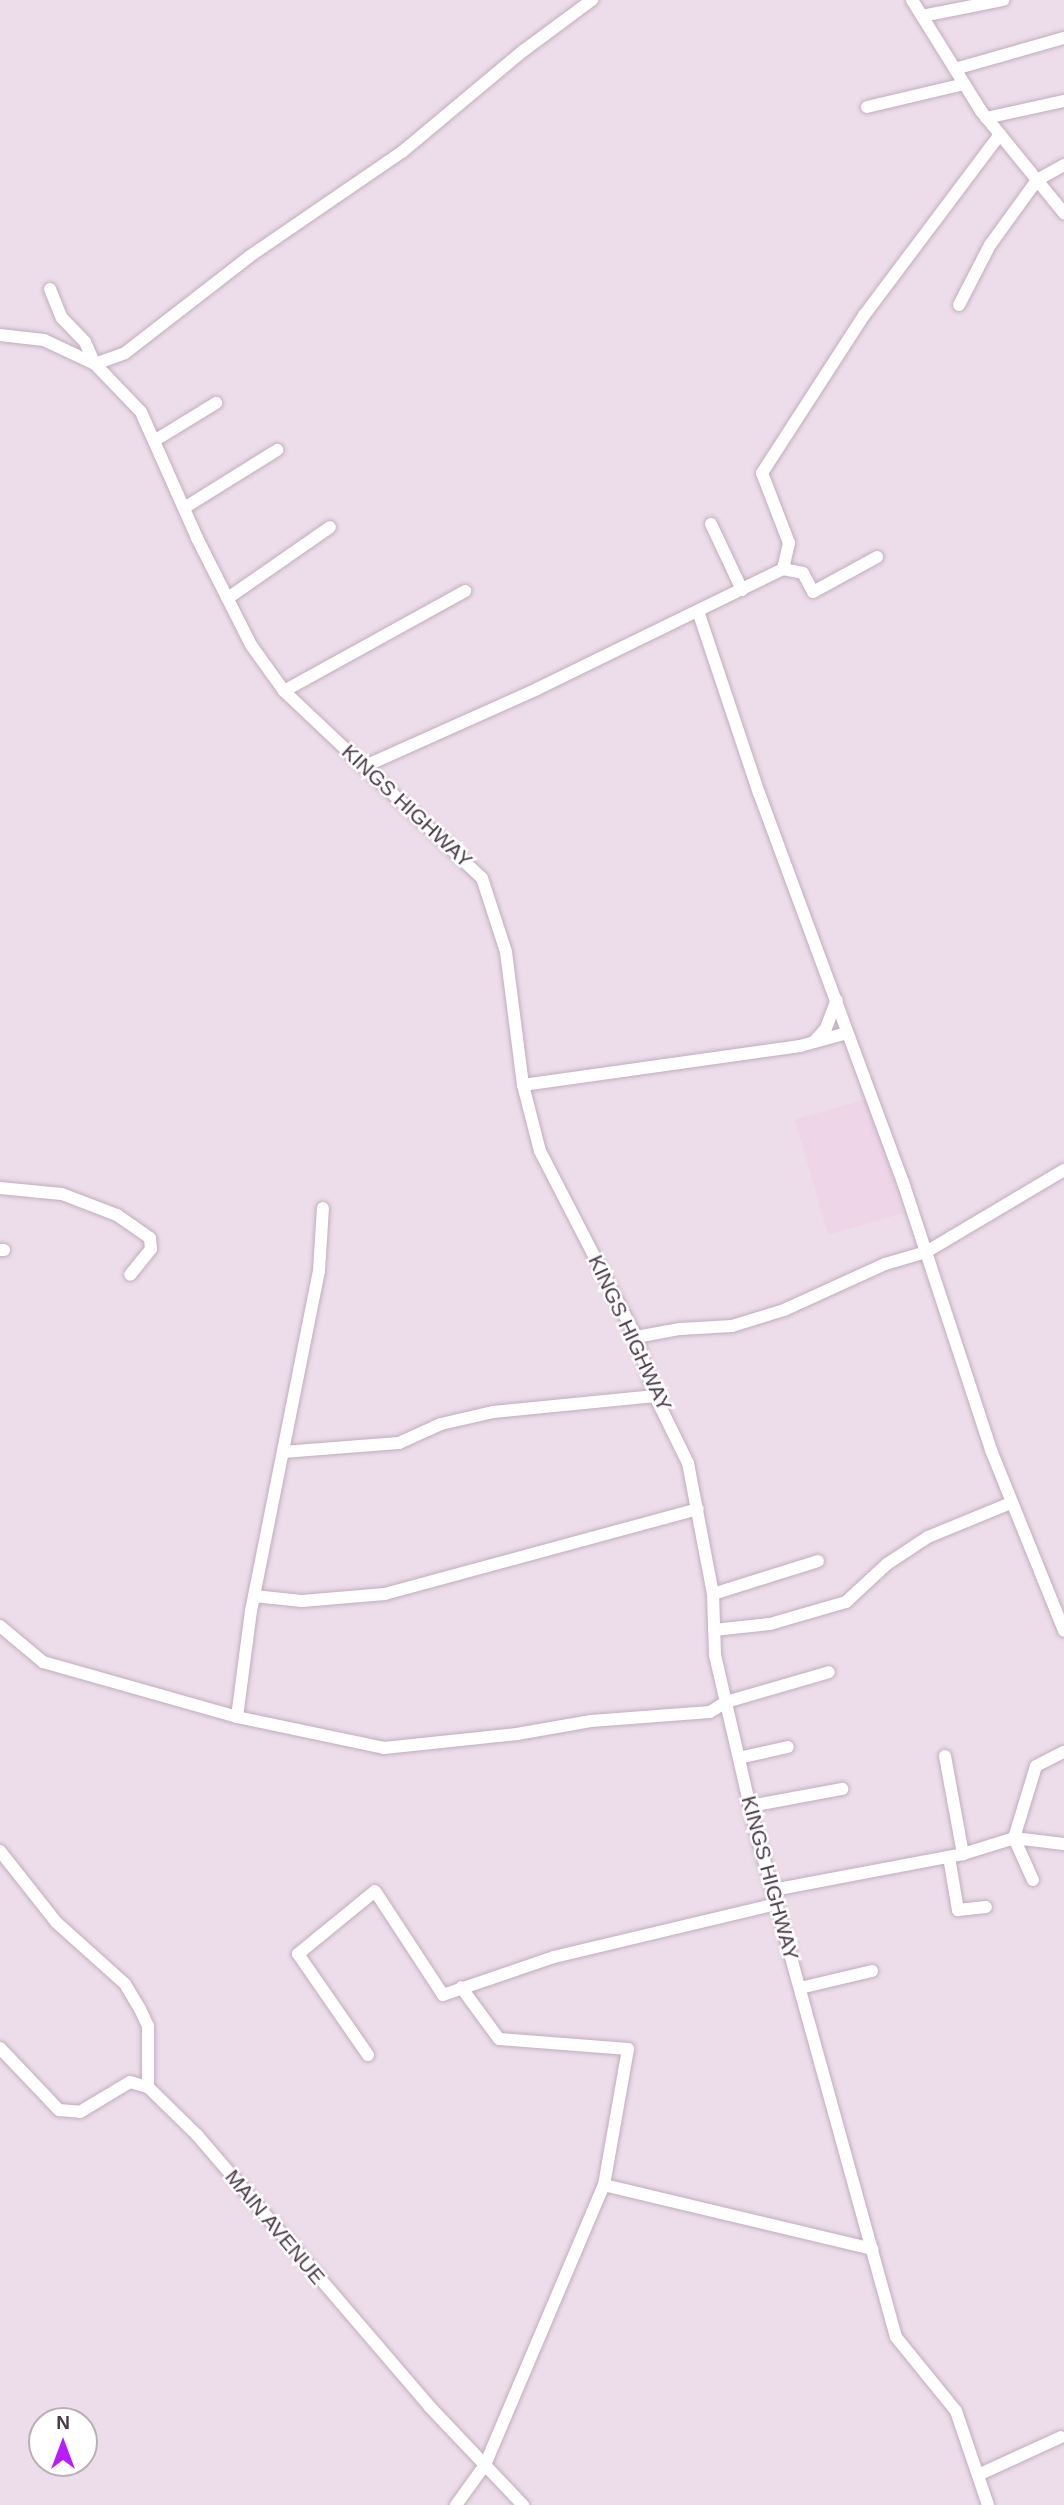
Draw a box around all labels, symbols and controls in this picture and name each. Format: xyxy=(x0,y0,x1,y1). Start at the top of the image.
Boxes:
street label: KINGS HIGHWAY xyxy=(337,739,477,873)
street label: KINGS HIGHWAY xyxy=(583,1251,677,1415)
street label: KINGS HIGHWAY xyxy=(736,1793,804,1963)
street label: MAIN AVENUE xyxy=(219,2164,331,2290)
north arrow xyxy=(28,2407,98,2477)
text: N xyxy=(56,2412,70,2433)

